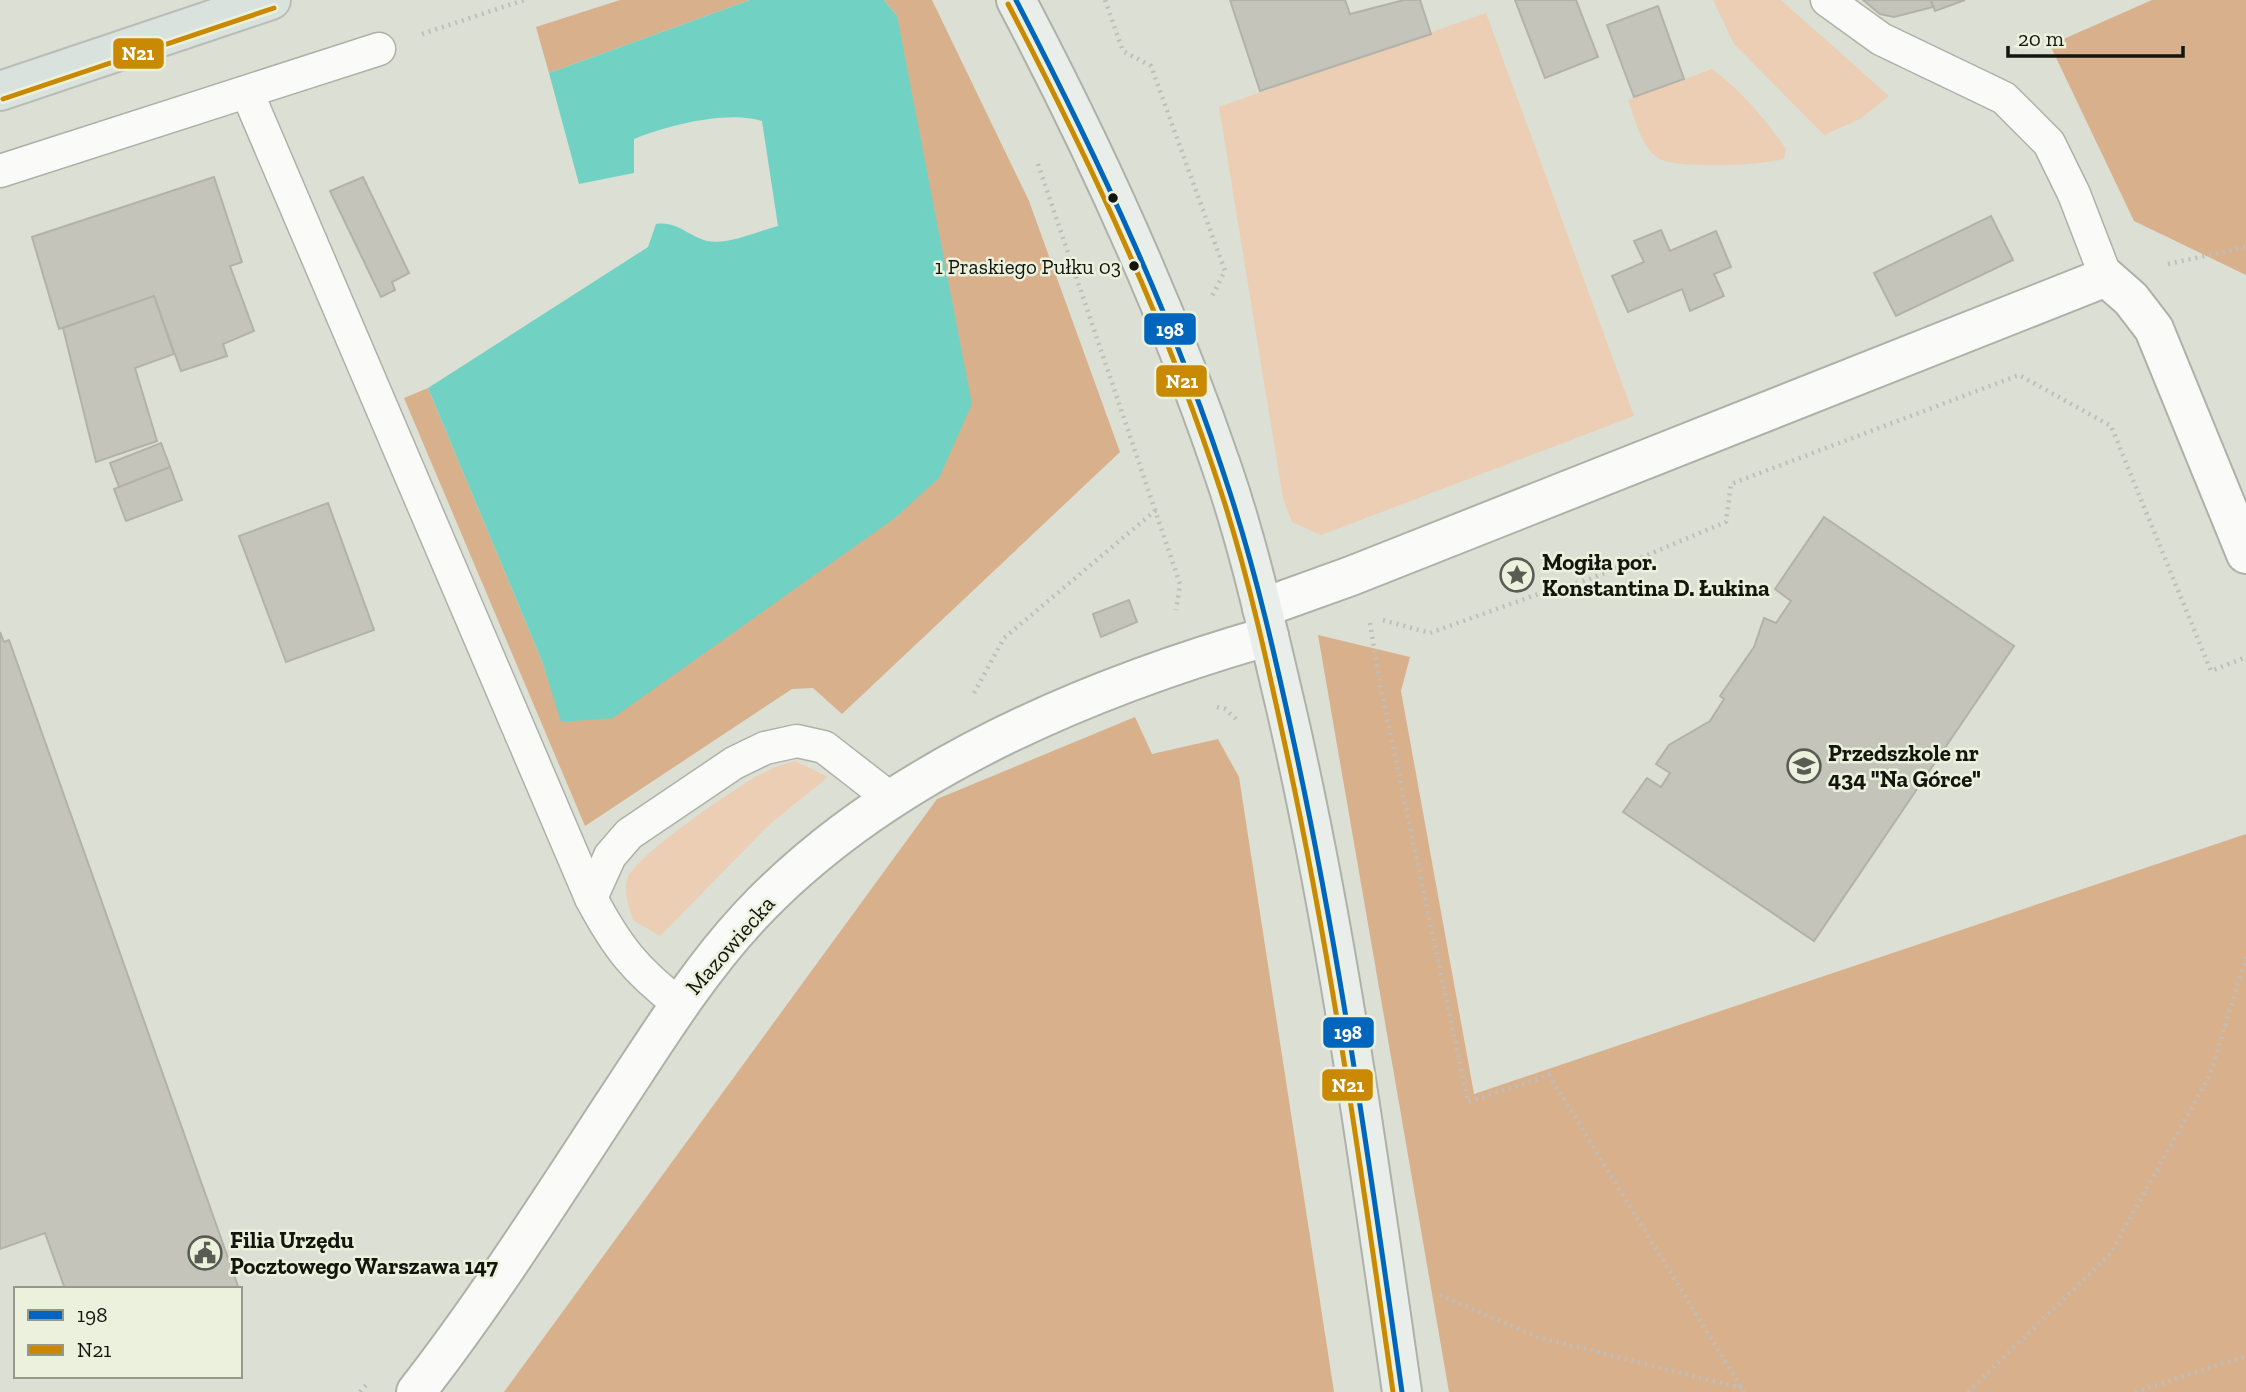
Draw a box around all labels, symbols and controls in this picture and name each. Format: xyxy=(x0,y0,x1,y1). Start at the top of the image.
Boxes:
scale bar xyxy=(2008,14,2183,58)
text: 20 m xyxy=(2018,26,2064,51)
line badge: N21 xyxy=(112,37,165,70)
text: N21 xyxy=(122,42,154,65)
unlabelled marker xyxy=(1106,191,1120,205)
place label: 1 Praskiego Pułku 03 xyxy=(935,254,1121,279)
marker: 1 Praskiego Pułku 03 xyxy=(1127,259,1141,273)
line badge: 198 xyxy=(1143,312,1197,346)
text: 198 xyxy=(1156,318,1184,341)
line badge: N21 xyxy=(1155,364,1208,398)
text: N21 xyxy=(1166,370,1198,393)
place label: Mogiła por. Konstantina D. Łukina xyxy=(1542,548,1770,602)
place icon: Mogiła por. Konstantina D. Łukina xyxy=(1498,556,1536,594)
place label: Przedszkole nr 434 "Na Górce" xyxy=(1828,739,1981,793)
school or university icon: Przedszkole nr 434 "Na Górce" xyxy=(1785,747,1823,785)
street label: Mazowiecka xyxy=(679,890,781,1000)
line badge: 198 xyxy=(1322,1016,1375,1049)
text: 198 xyxy=(1334,1021,1362,1044)
line badge: N21 xyxy=(1321,1068,1374,1102)
text: N21 xyxy=(1332,1074,1364,1097)
place label: Filia Urzędu Pocztowego Warszawa 147 xyxy=(230,1226,498,1280)
public building icon: Filia Urzędu Pocztowego Warszawa 147 xyxy=(186,1234,224,1272)
legend xyxy=(14,1287,242,1378)
text: 198 xyxy=(77,1302,108,1327)
text: N21 xyxy=(77,1337,111,1362)

